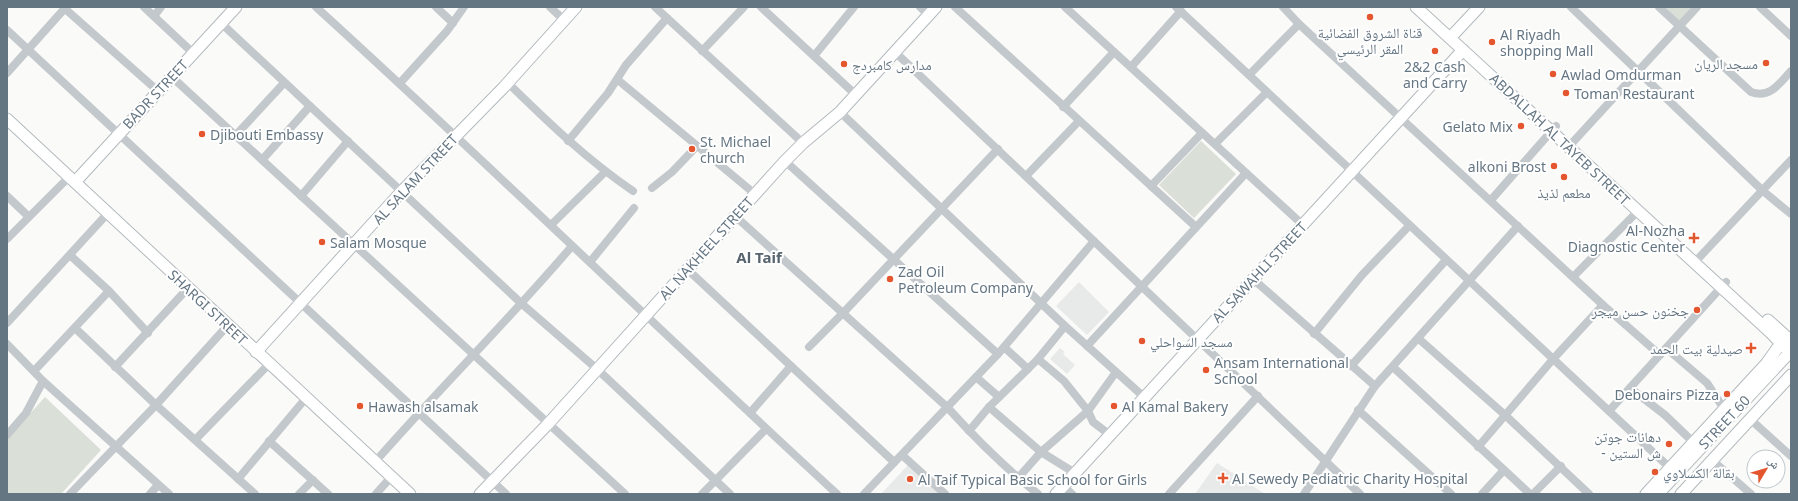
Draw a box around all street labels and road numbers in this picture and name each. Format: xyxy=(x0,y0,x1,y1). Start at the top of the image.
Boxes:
street label: BADR STREET xyxy=(118,55,192,133)
street label: ABDALLAH AL TAYEB STREET xyxy=(1486,69,1634,209)
street label: AL SALAM STREET xyxy=(368,130,462,228)
street label: AL NAKHEEL STREET xyxy=(655,192,758,304)
street label: AL SAWAHLI STREET xyxy=(1207,217,1311,326)
street label: SHARGI STREET xyxy=(164,265,252,349)
street label: STREET 60 xyxy=(1694,391,1754,453)

